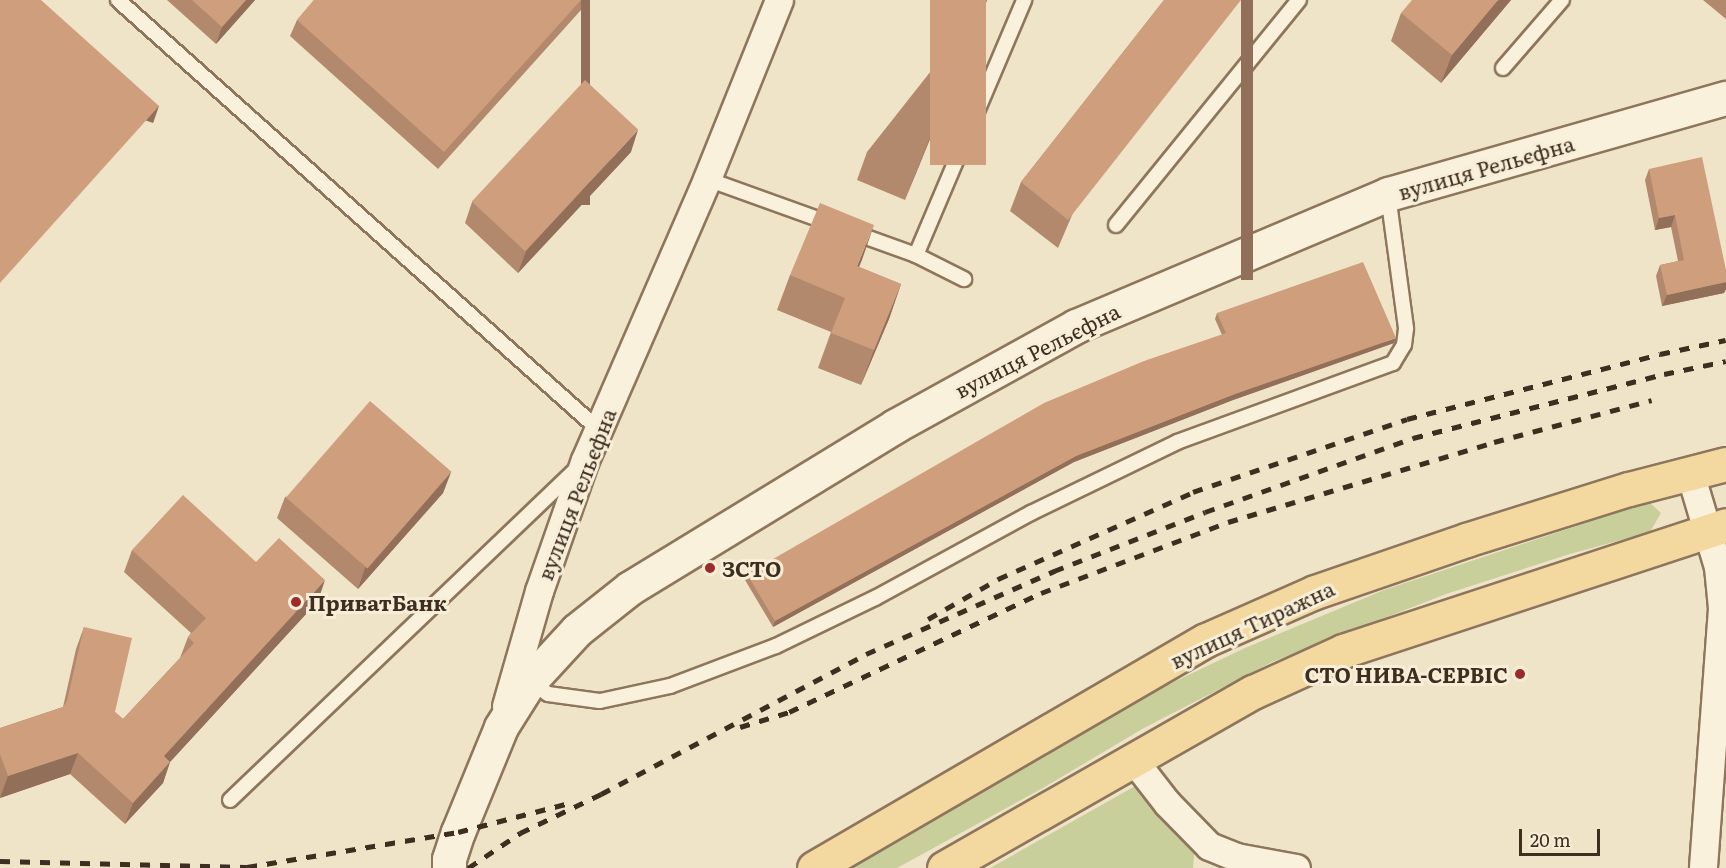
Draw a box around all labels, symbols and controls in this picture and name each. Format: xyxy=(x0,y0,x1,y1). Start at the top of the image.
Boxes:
street label: вулиця Рельєфна xyxy=(1395,130,1577,204)
street label: вулиця Рельєфна xyxy=(950,297,1124,403)
street label: вулиця Рельєфна xyxy=(532,404,620,584)
place label: ЗСТО xyxy=(722,555,781,581)
marker: ЗСТО xyxy=(703,561,717,575)
street label: вулиця Тиражна xyxy=(1166,575,1338,673)
place label: ПриватБанк xyxy=(308,589,447,615)
marker: ПриватБанк xyxy=(289,595,303,609)
place label: СТО НИВА-СЕРВІС xyxy=(1305,661,1508,687)
marker: СТО НИВА-СЕРВІС xyxy=(1513,667,1527,681)
scale bar xyxy=(1522,817,1603,855)
text: 20 m xyxy=(1530,826,1571,853)

